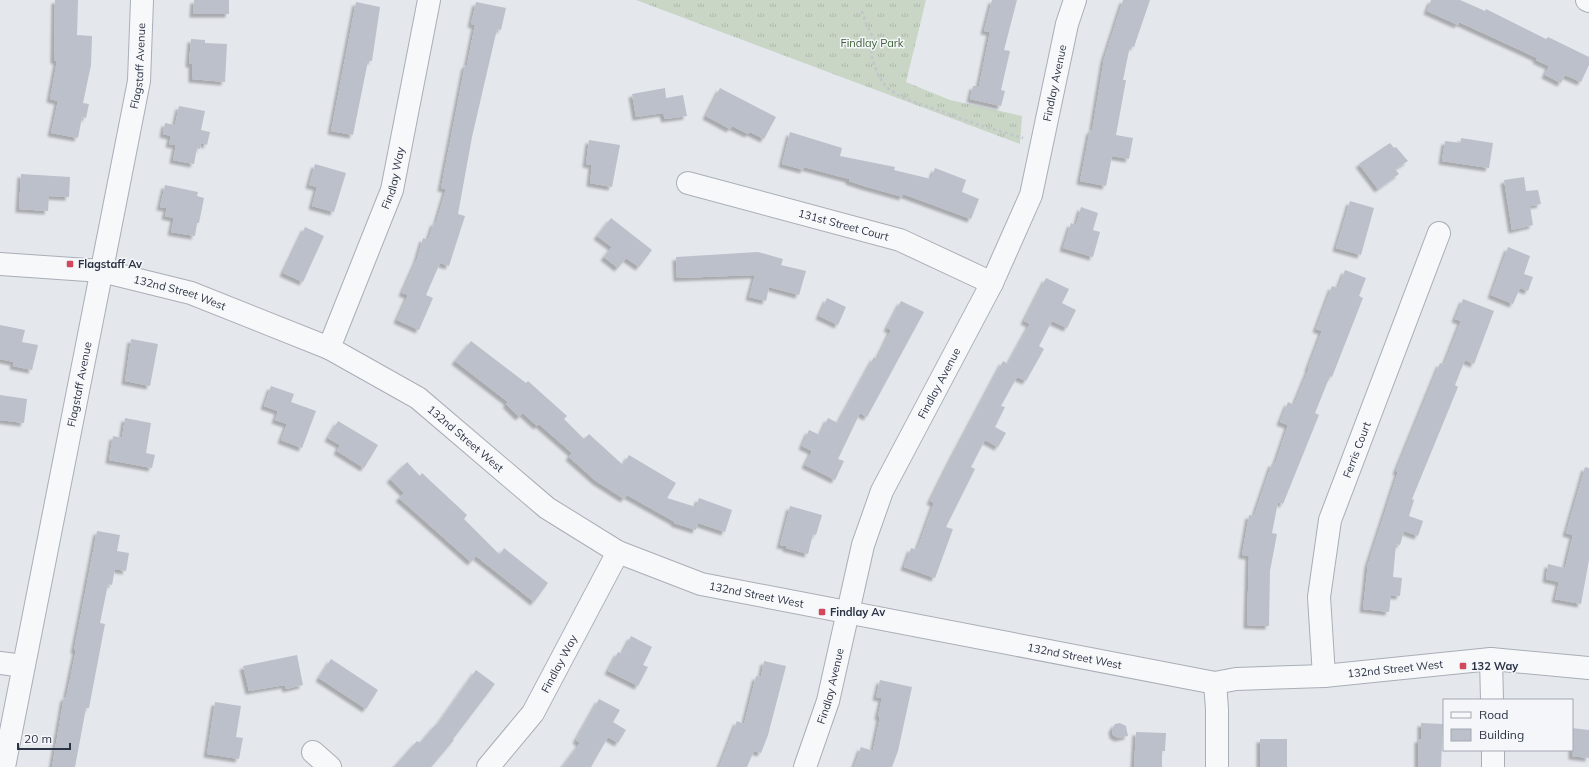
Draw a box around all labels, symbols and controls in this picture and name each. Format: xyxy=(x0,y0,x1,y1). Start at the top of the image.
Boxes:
street label: Flagstaff Avenue xyxy=(127,23,148,110)
park label: Findlay Park xyxy=(841,36,904,50)
street label: Findlay Avenue xyxy=(1040,43,1069,123)
street label: Findlay Way xyxy=(378,146,407,211)
street label: 131st Street Court xyxy=(797,206,890,244)
place label: Flagstaff Av xyxy=(78,257,142,271)
marker: Flagstaff Av xyxy=(65,259,75,269)
street label: 132nd Street West xyxy=(132,272,228,313)
street label: Flagstaff Avenue xyxy=(64,341,95,428)
street label: Findlay Avenue xyxy=(915,345,963,421)
street label: 132nd Street West xyxy=(424,402,507,475)
street label: Ferris Court xyxy=(1340,420,1374,480)
street label: 132nd Street West xyxy=(708,579,805,611)
place label: Findlay Av xyxy=(830,605,885,619)
marker: Findlay Av xyxy=(817,607,827,617)
street label: Findlay Way xyxy=(538,632,580,695)
street label: 132nd Street West xyxy=(1026,640,1123,672)
street label: Findlay Avenue xyxy=(814,647,847,726)
street label: 132nd Street West xyxy=(1347,657,1444,681)
place label: 132 Way xyxy=(1471,659,1518,673)
marker: 132 Way xyxy=(1458,661,1468,671)
legend xyxy=(1443,699,1573,751)
text: Road xyxy=(1479,707,1508,722)
scale bar xyxy=(18,725,70,751)
text: Building xyxy=(1479,727,1524,742)
text: 20 m xyxy=(24,731,52,746)

